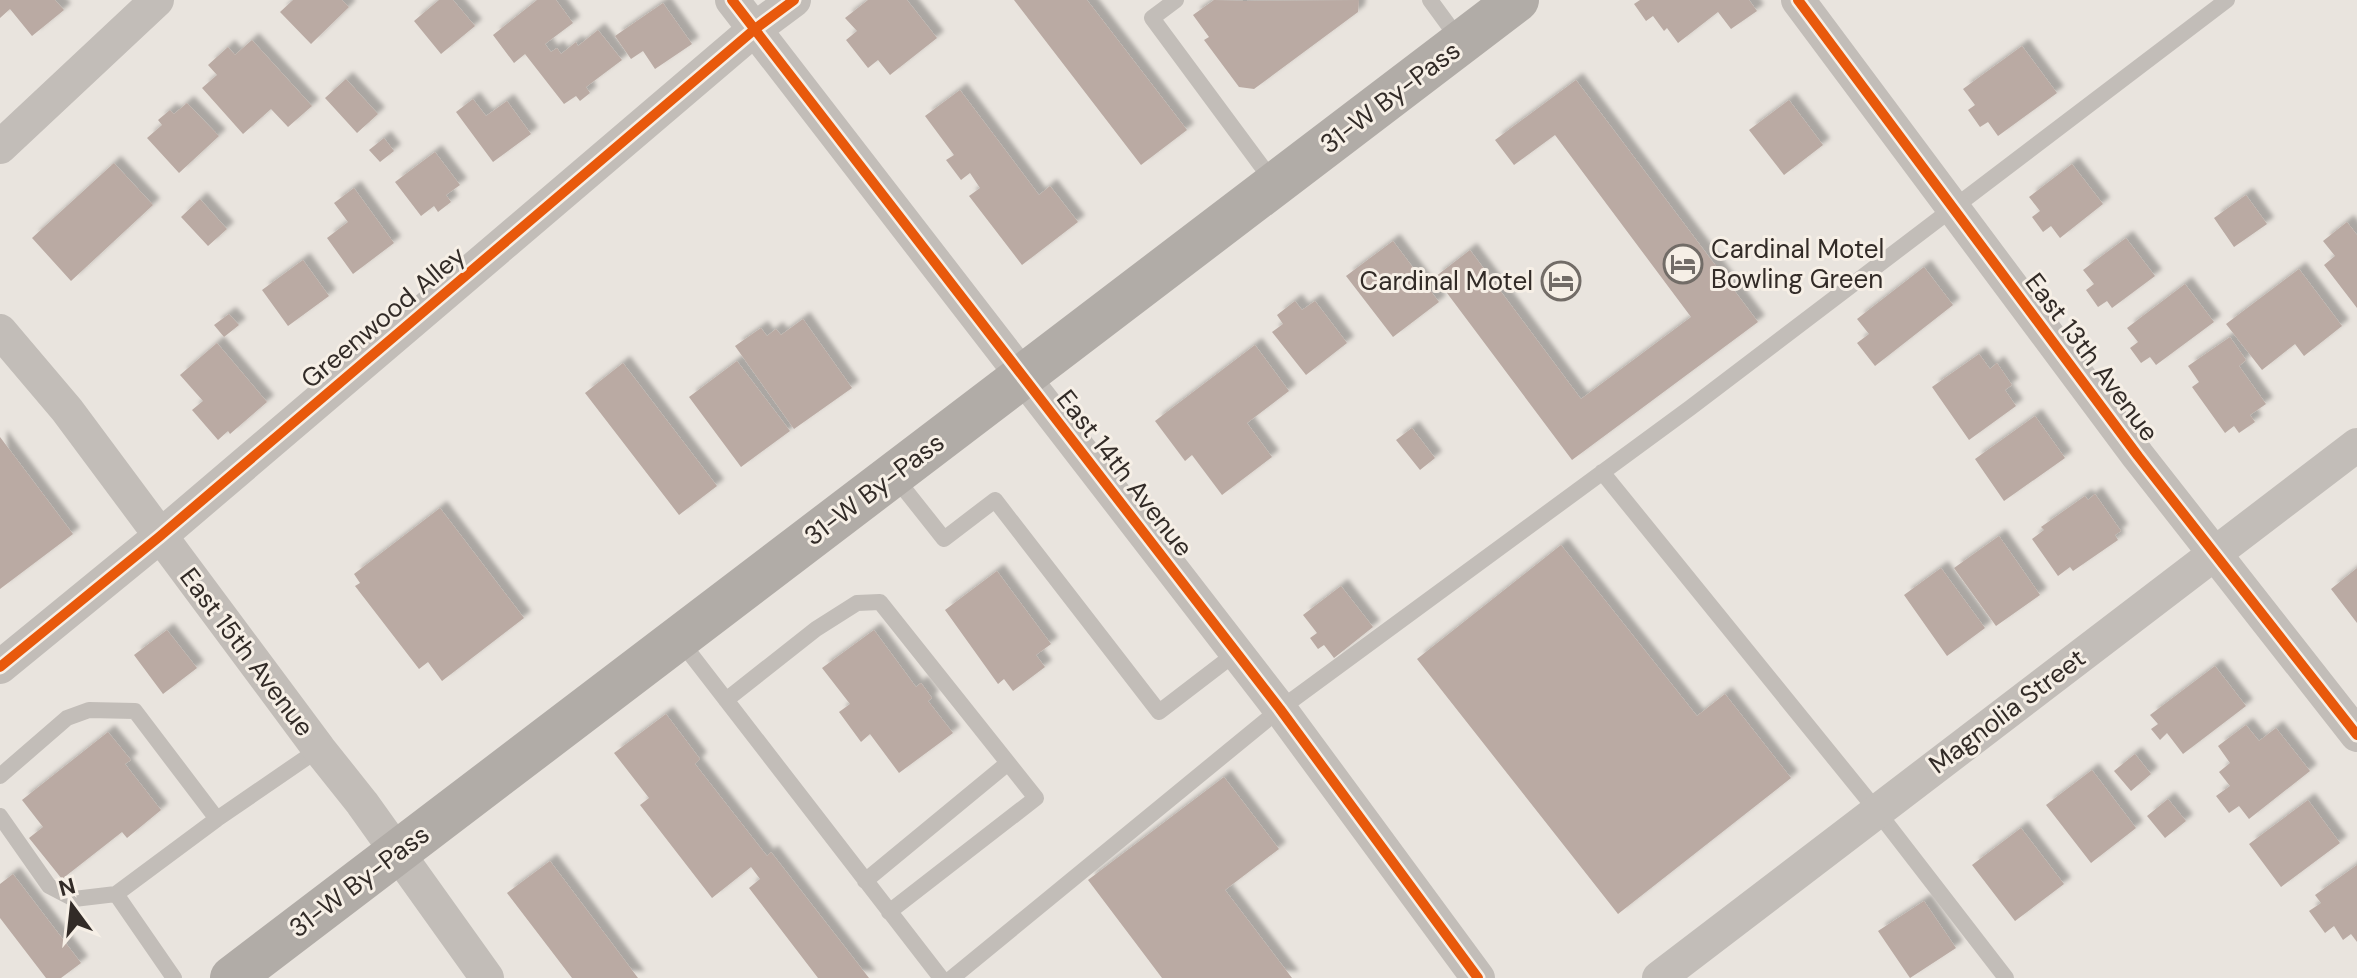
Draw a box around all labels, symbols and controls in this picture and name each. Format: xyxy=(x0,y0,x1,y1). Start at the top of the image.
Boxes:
street label: 31-W By-Pass xyxy=(1313,33,1467,161)
place label: Cardinal Motel Bowling Green xyxy=(1711,232,1884,296)
street label: Greenwood Alley xyxy=(294,238,472,396)
hotel icon: Cardinal Motel Bowling Green xyxy=(1662,243,1704,285)
hotel icon: Cardinal Motel xyxy=(1540,260,1582,302)
place label: Cardinal Motel xyxy=(1360,264,1533,298)
street label: East 13th Avenue xyxy=(2018,266,2166,448)
street label: East 14th Avenue xyxy=(1049,383,1201,563)
street label: 31-W By-Pass xyxy=(797,425,951,553)
street label: East 15th Avenue xyxy=(172,561,322,743)
street label: Magnolia Street xyxy=(1922,641,2092,781)
street label: 31-W By-Pass xyxy=(282,817,436,945)
north arrow xyxy=(32,866,112,946)
text: N xyxy=(55,871,78,903)

